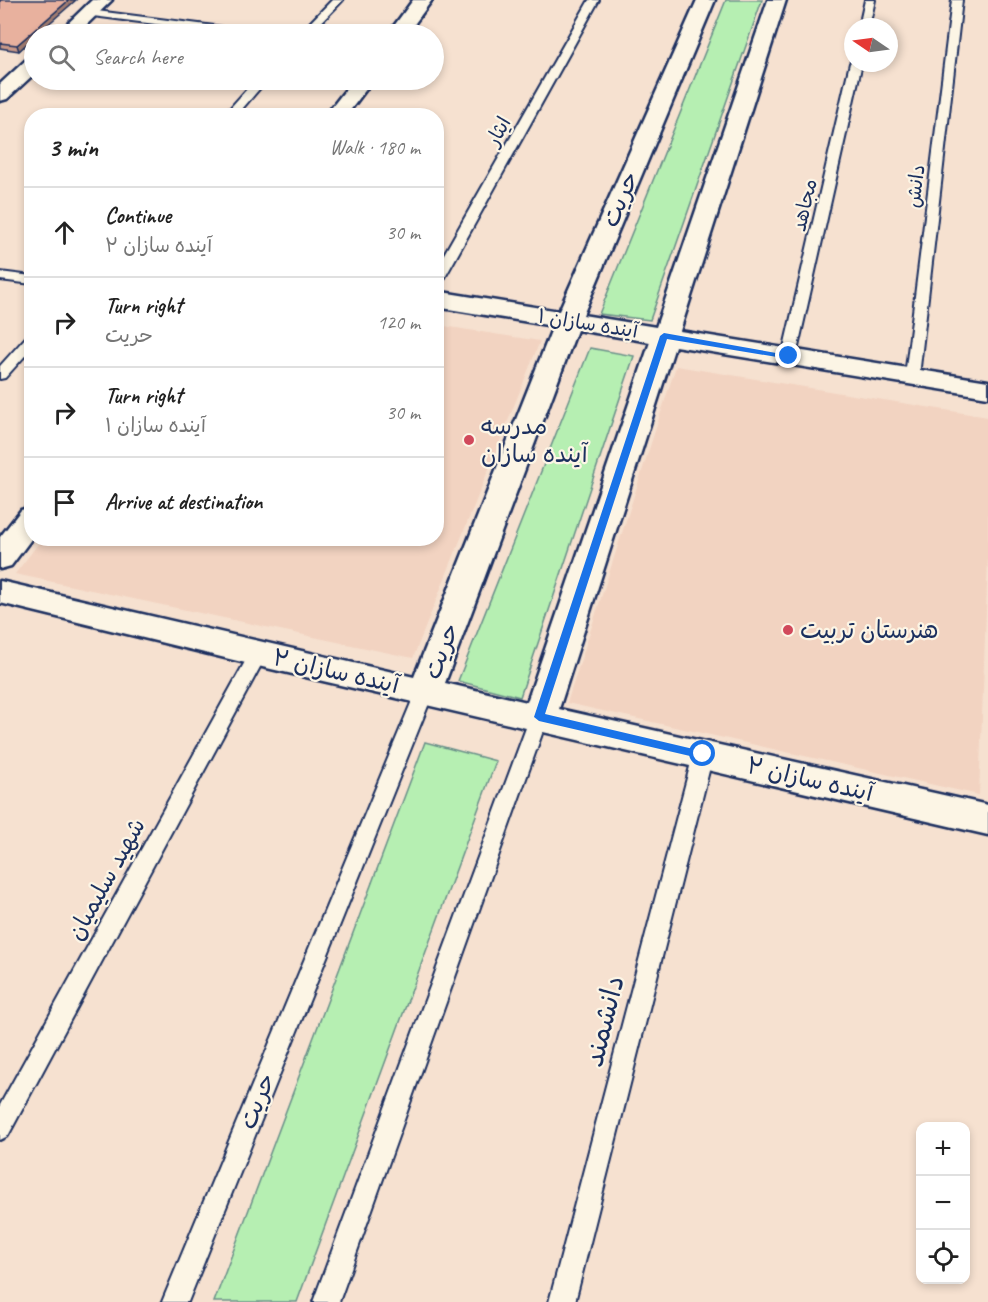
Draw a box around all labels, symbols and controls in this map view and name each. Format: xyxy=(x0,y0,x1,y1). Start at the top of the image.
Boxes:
north arrow xyxy=(844,18,898,72)
search box xyxy=(24,24,444,90)
icon: search xyxy=(45,41,78,74)
text: Search here xyxy=(93,43,183,71)
street label: ایثار xyxy=(479,112,517,152)
text: 3 min xyxy=(48,131,98,164)
text: Walk · 180 m xyxy=(330,135,420,160)
street label: دانش xyxy=(900,163,931,209)
street label: حریت xyxy=(595,167,645,231)
street label: مجاهد xyxy=(786,176,823,234)
text: Continue xyxy=(105,202,171,230)
icon: ahead xyxy=(48,216,81,249)
text: 30 m xyxy=(386,220,420,245)
text: آینده سازان ۲ xyxy=(105,233,212,258)
text: Turn right xyxy=(105,292,182,320)
street label: آینده سازان ۱ xyxy=(536,303,641,344)
icon: right xyxy=(48,306,81,339)
text: 120 m xyxy=(377,310,420,335)
text: حریت xyxy=(105,323,153,348)
route end xyxy=(775,342,801,368)
text: Turn right xyxy=(105,382,182,410)
icon: right xyxy=(48,396,81,429)
text: 30 m xyxy=(386,400,420,425)
place label: مدرسه آینده سازان xyxy=(481,411,589,469)
text: آینده سازان ۱ xyxy=(105,413,206,438)
marker: مدرسه آینده سازان xyxy=(462,433,476,447)
icon: arrive xyxy=(48,486,81,519)
text: Arrive at destination xyxy=(105,488,262,516)
place label: هنرستان تربیت xyxy=(800,615,938,645)
street label: حریت xyxy=(417,619,465,683)
marker: هنرستان تربیت xyxy=(781,623,795,637)
street label: آینده سازان ۲ xyxy=(270,642,403,700)
route start xyxy=(689,740,715,766)
street label: آینده سازان ۲ xyxy=(744,750,877,808)
street label: شهید سلیمیان xyxy=(60,813,152,945)
street label: دانشمند xyxy=(575,972,632,1070)
street label: حریت xyxy=(232,1069,282,1133)
map controls xyxy=(916,1122,970,1284)
button: + xyxy=(916,1122,970,1176)
button: − xyxy=(916,1176,970,1230)
button: locate xyxy=(916,1230,970,1284)

